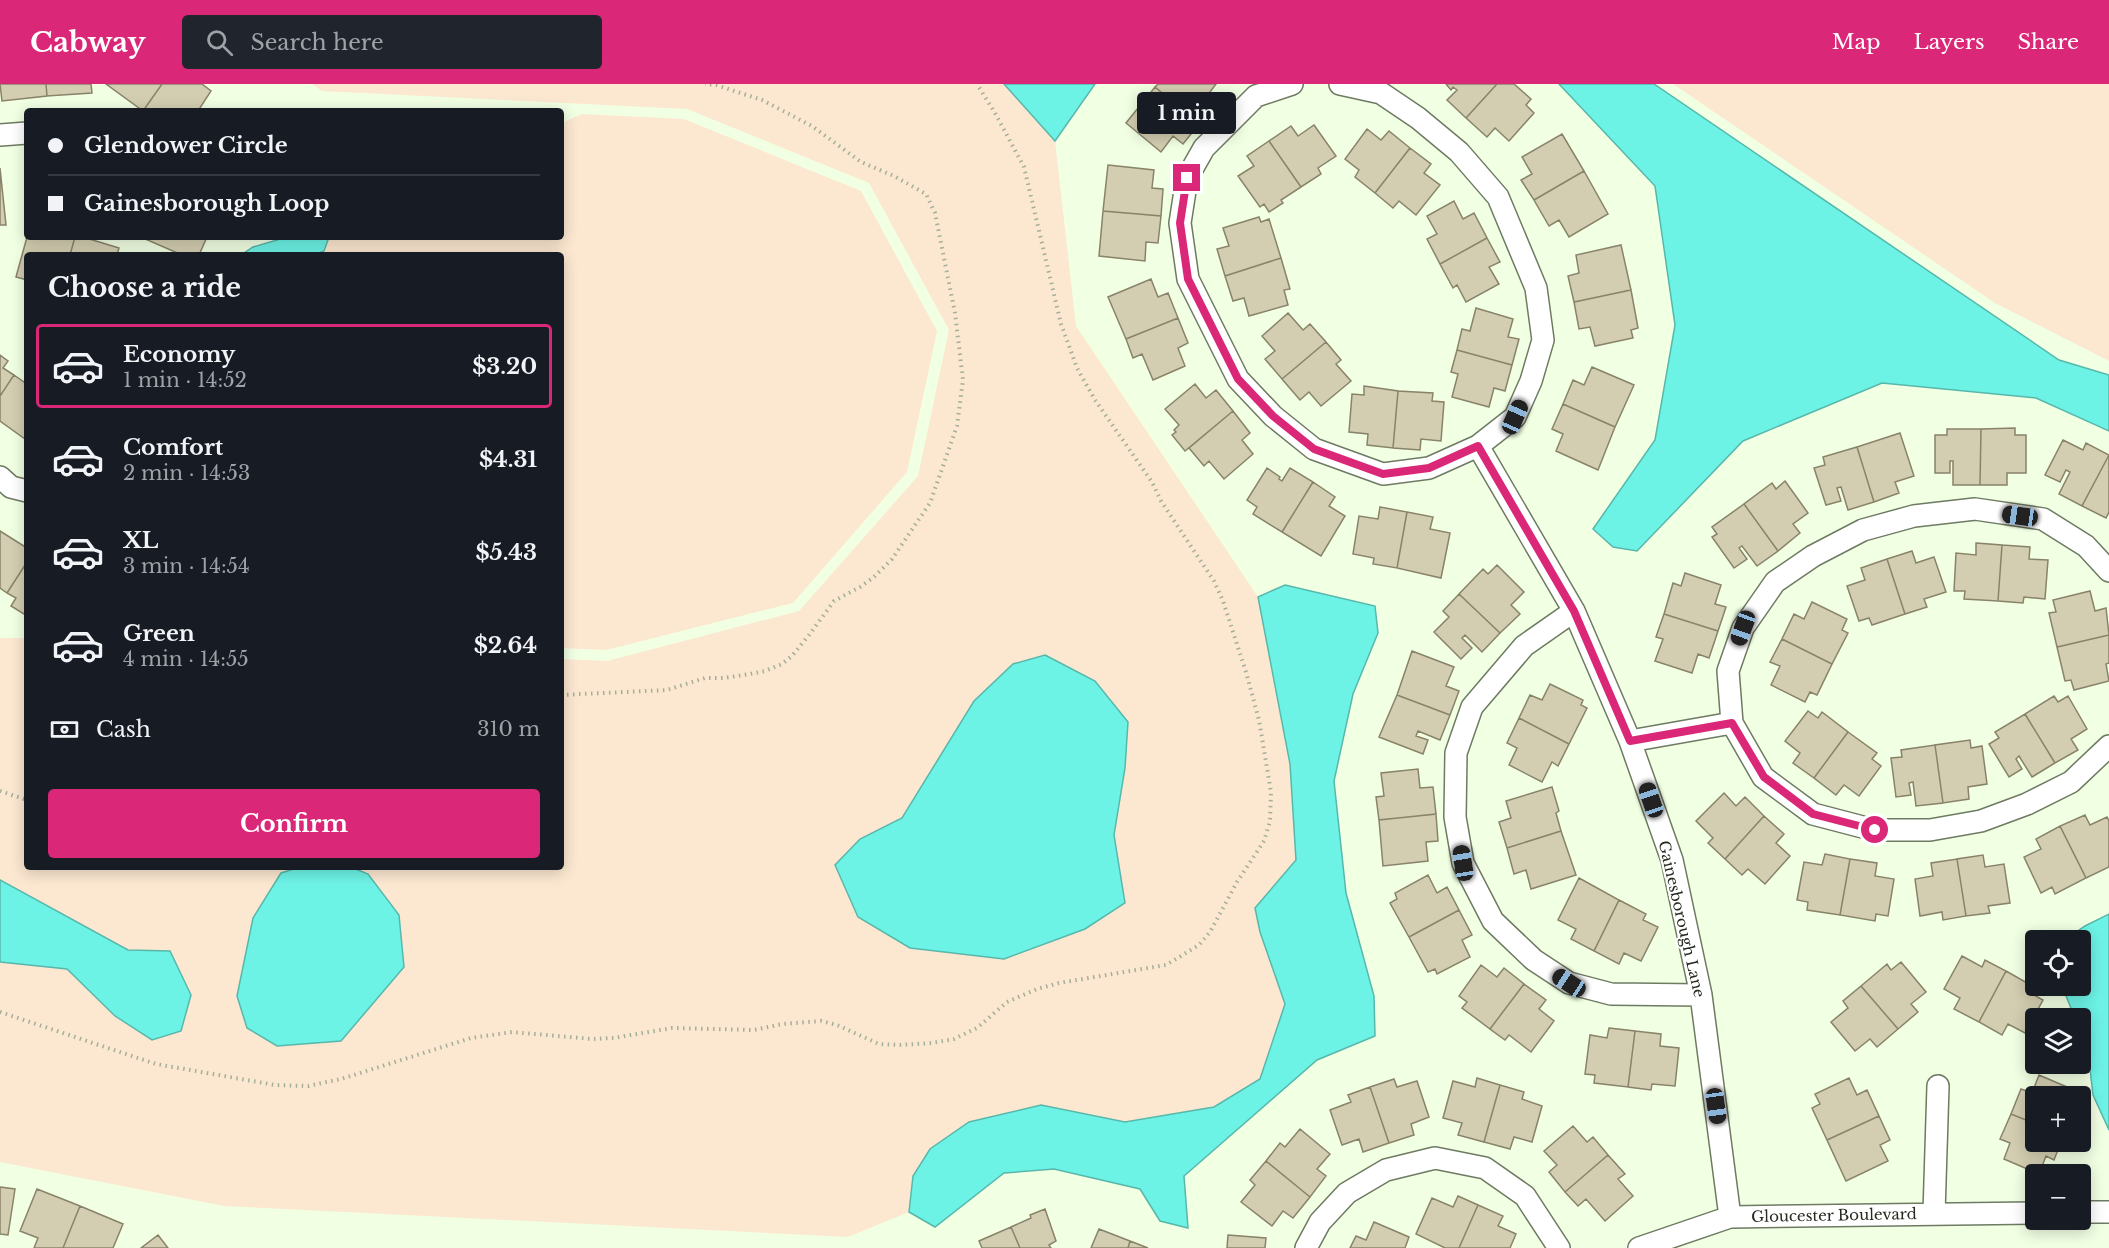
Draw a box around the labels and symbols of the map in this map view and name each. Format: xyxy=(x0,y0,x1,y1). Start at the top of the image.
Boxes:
callout: 1 min xyxy=(1138,91,1236,133)
route end xyxy=(1173,164,1200,191)
car xyxy=(1499,397,1531,437)
car xyxy=(2001,505,2039,527)
car xyxy=(1728,608,1758,648)
car xyxy=(1637,780,1665,820)
route start xyxy=(1861,816,1888,843)
street label: Gainesborough Lane xyxy=(1655,839,1709,999)
car xyxy=(1451,844,1475,882)
car xyxy=(1549,966,1589,1000)
car xyxy=(1705,1087,1727,1125)
street label: Gloucester Boulevard xyxy=(1751,1204,1917,1226)

